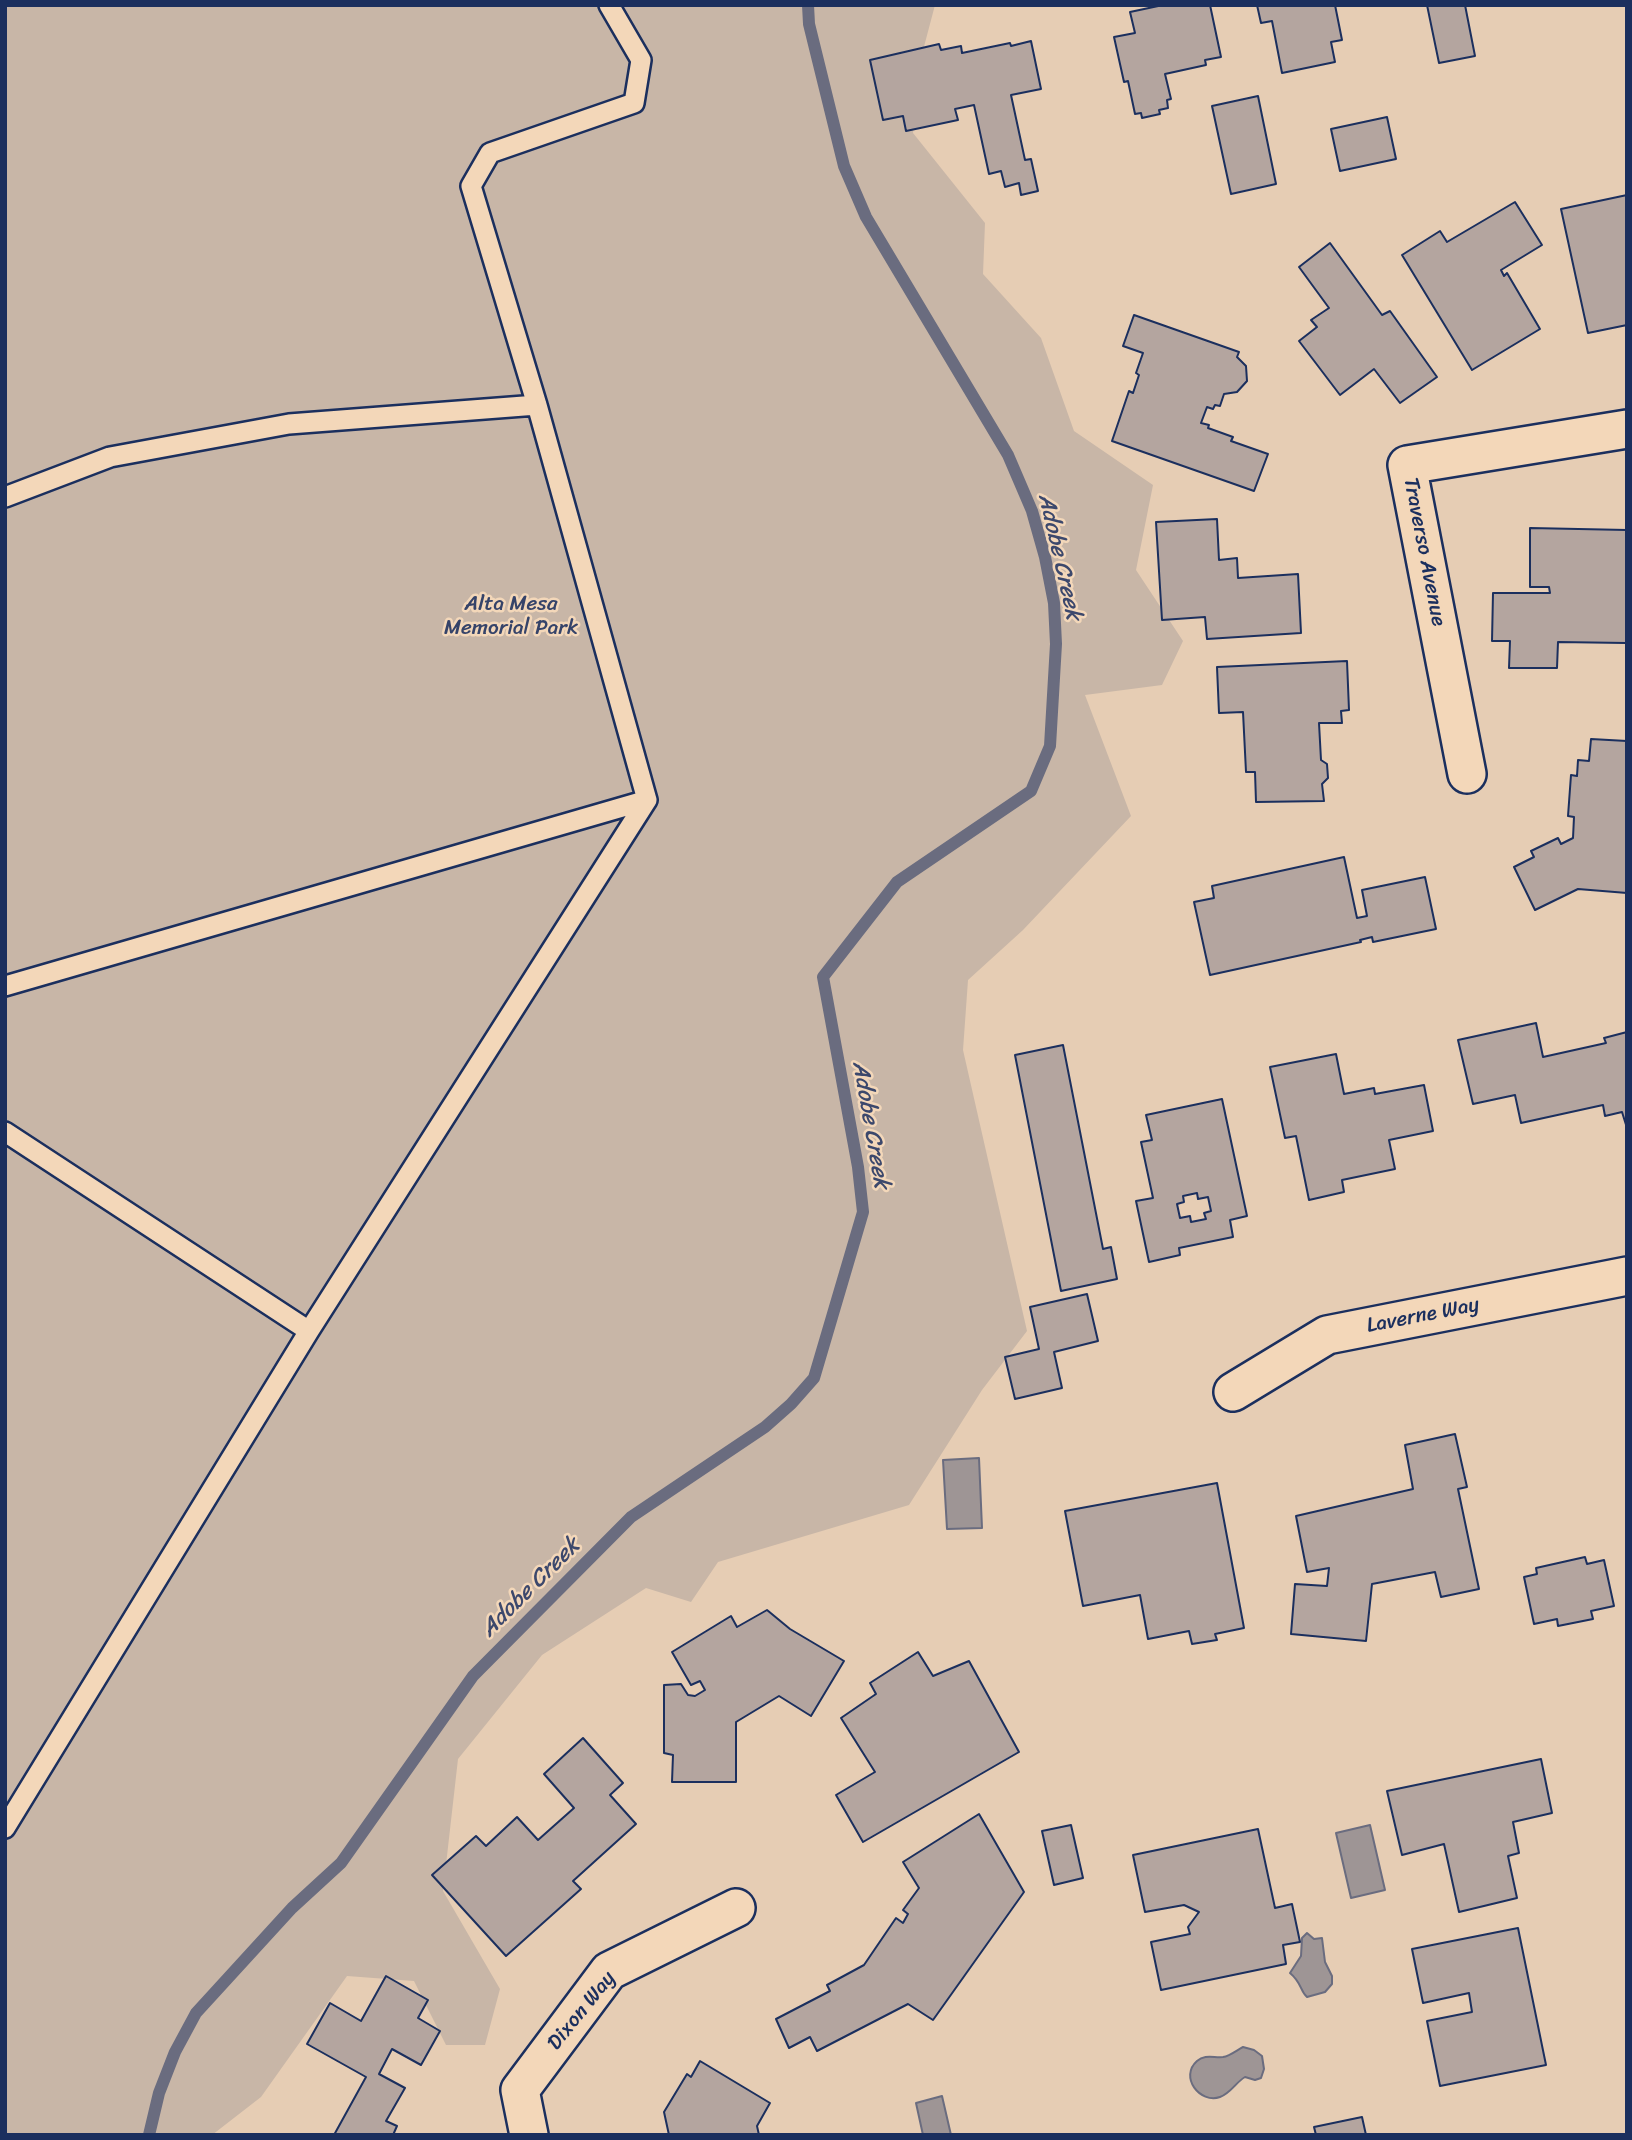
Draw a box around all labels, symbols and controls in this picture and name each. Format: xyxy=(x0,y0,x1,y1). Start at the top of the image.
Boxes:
street label: Traverso Avenue xyxy=(1397,476,1451,628)
water label: Adobe Creek xyxy=(1031,491,1087,623)
park label: Alta Mesa Memorial Park xyxy=(444,592,578,642)
water label: Adobe Creek xyxy=(845,1059,895,1191)
street label: Laverne Way xyxy=(1365,1293,1481,1339)
water label: Adobe Creek xyxy=(476,1533,586,1643)
street label: Dixon Way xyxy=(543,1966,621,2056)

